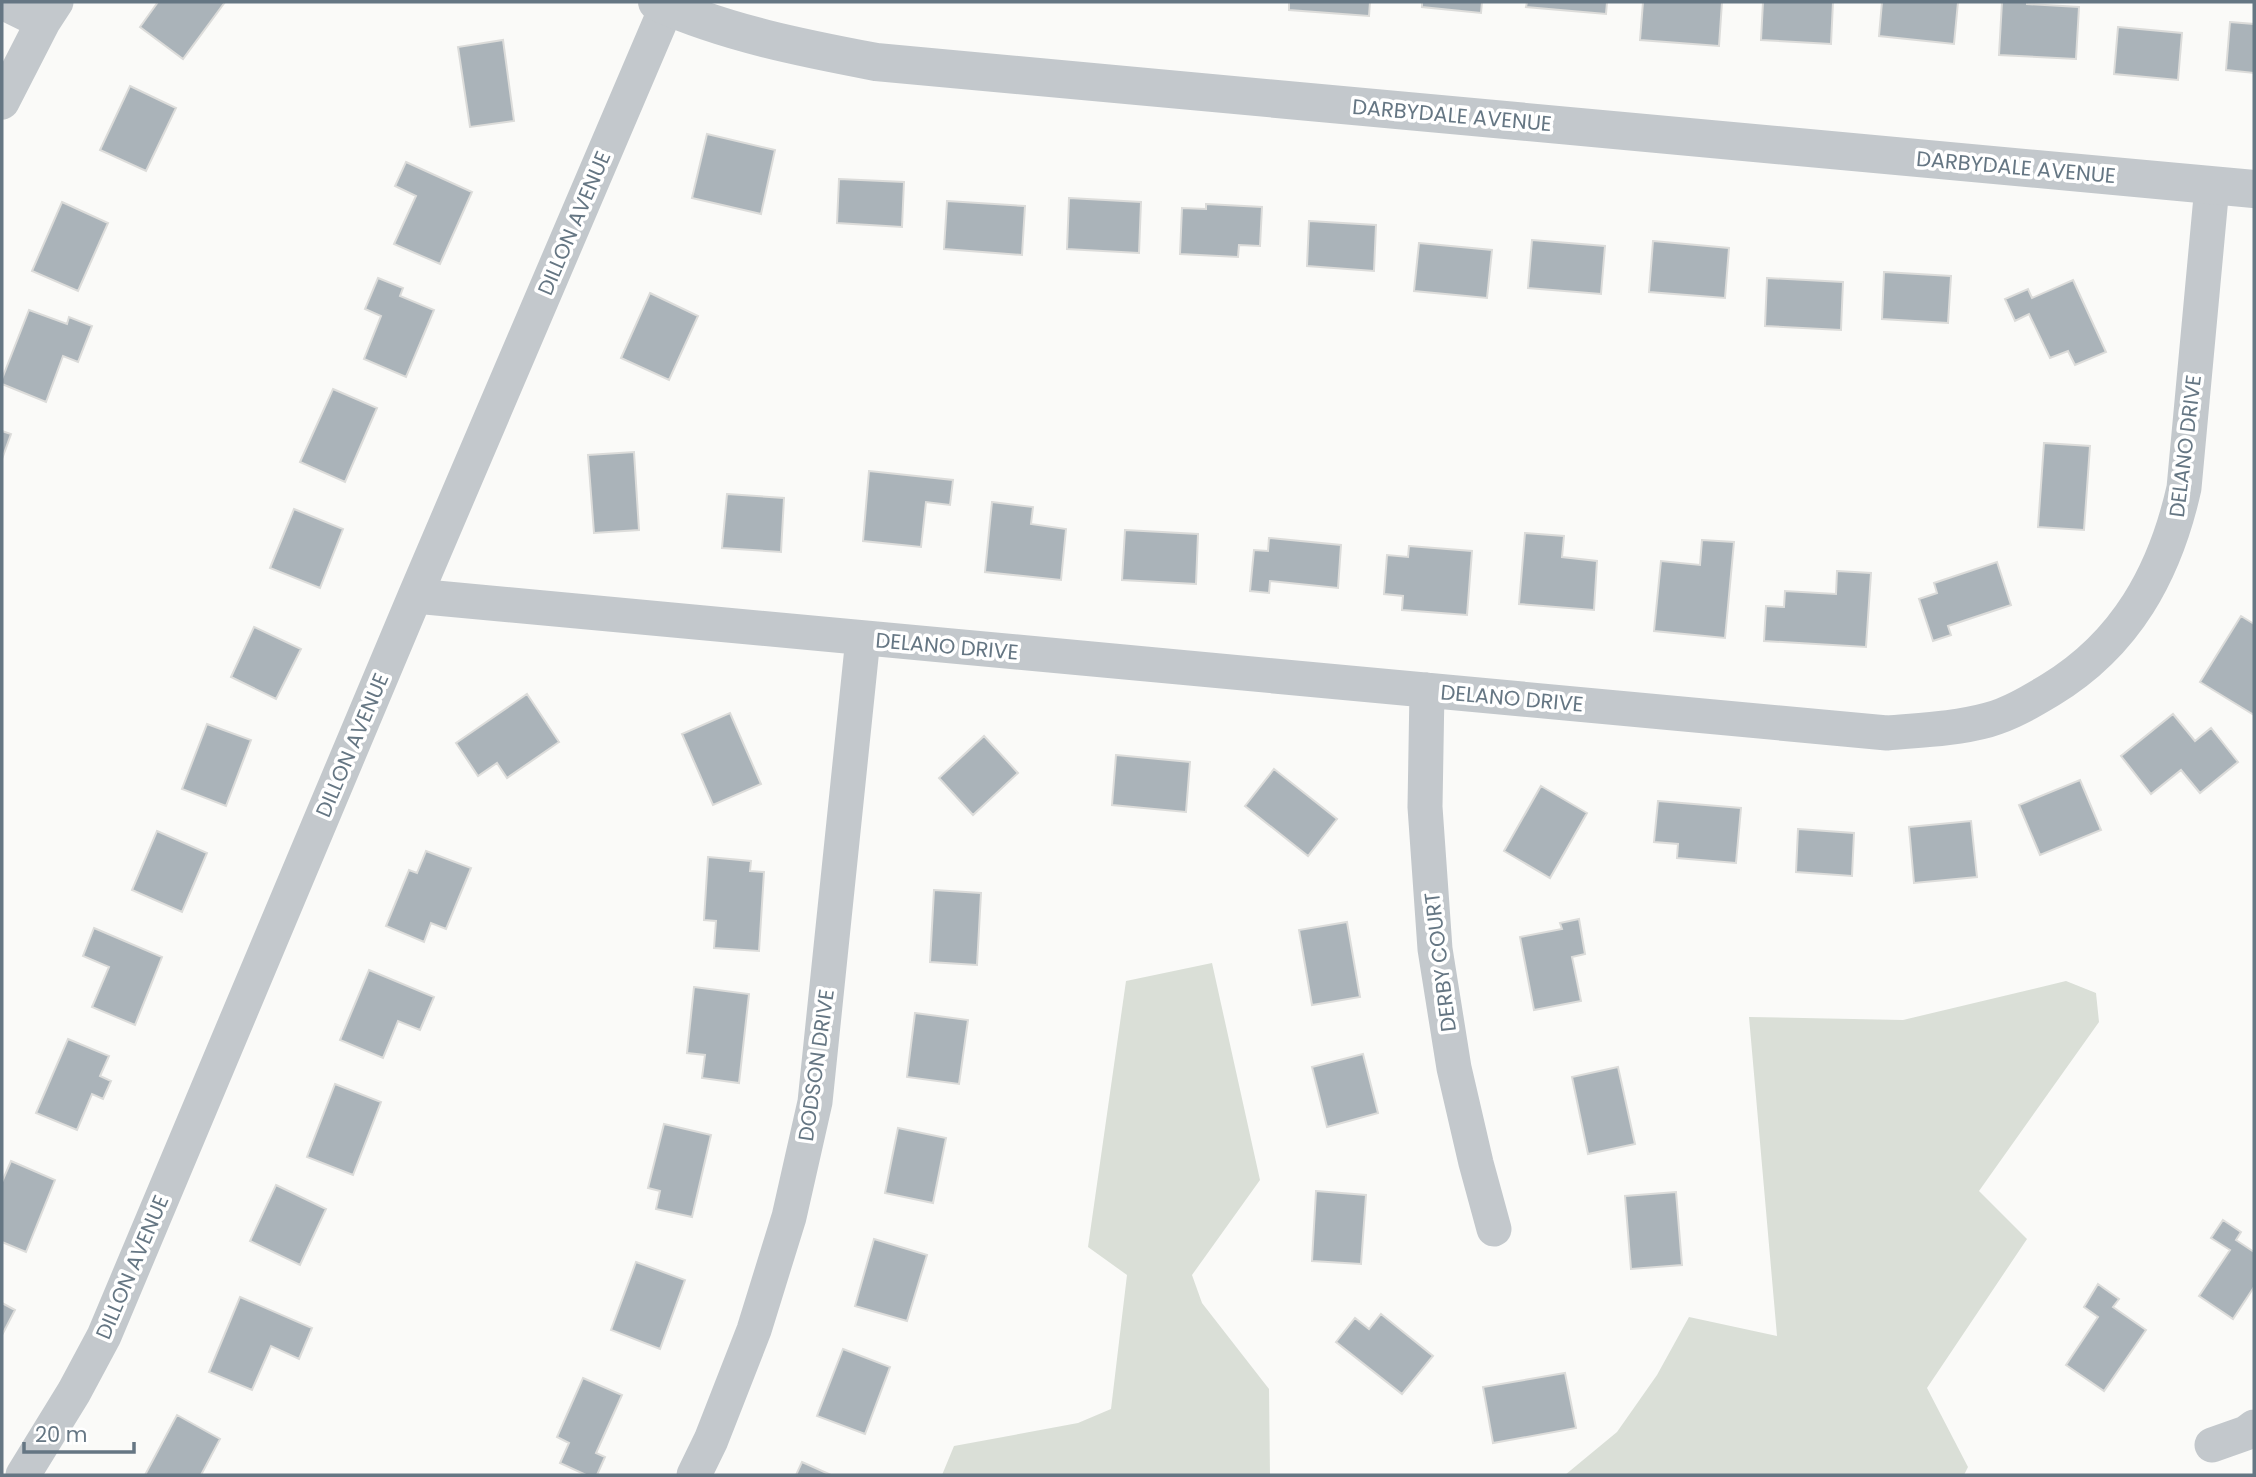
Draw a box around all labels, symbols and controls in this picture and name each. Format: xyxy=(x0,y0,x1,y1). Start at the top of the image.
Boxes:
street label: DARBYDALE AVENUE xyxy=(1351,92,1553,138)
street label: DARBYDALE AVENUE xyxy=(1915,144,2117,190)
street label: DILLON AVENUE xyxy=(531,147,617,299)
street label: DELANO DRIVE xyxy=(2162,373,2208,519)
street label: DELANO DRIVE xyxy=(874,625,1020,667)
street label: DILLON AVENUE xyxy=(309,669,395,821)
street label: DELANO DRIVE xyxy=(1439,677,1585,719)
street label: DERBY COURT xyxy=(1417,891,1463,1033)
street label: DODSON DRIVE xyxy=(791,987,841,1143)
street label: DILLON AVENUE xyxy=(89,1191,175,1343)
scale bar xyxy=(24,1410,135,1454)
text: 20 m xyxy=(35,1420,88,1449)

